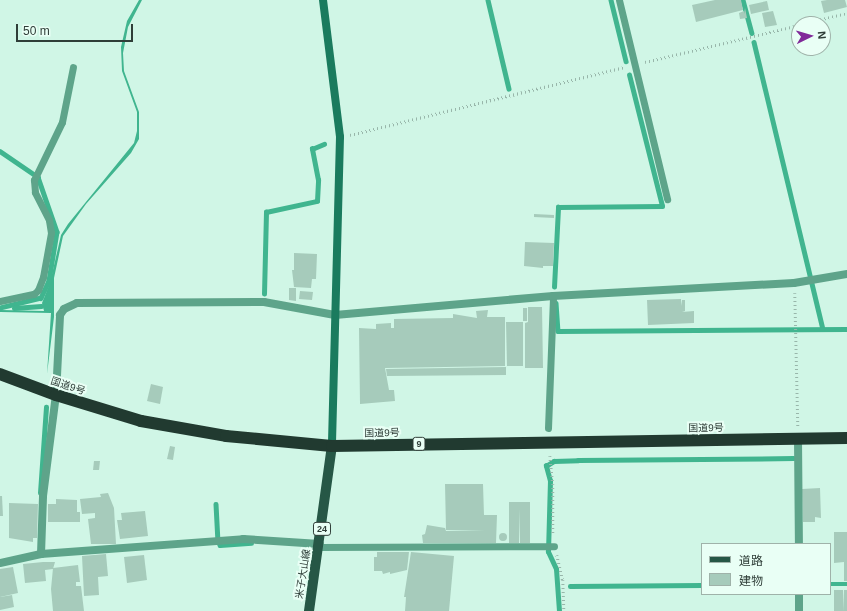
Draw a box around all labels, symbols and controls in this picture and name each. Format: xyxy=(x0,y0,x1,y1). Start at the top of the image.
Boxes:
scale bar xyxy=(18,16,135,42)
north arrow xyxy=(791,16,831,56)
text: 50 m xyxy=(23,24,50,38)
text: N xyxy=(816,31,828,40)
street label: 国道9号 xyxy=(49,375,87,397)
street label: 国道9号 xyxy=(688,422,724,434)
street label: 国道9号 xyxy=(364,427,400,439)
road number: 9 xyxy=(412,437,426,451)
road number: 24 xyxy=(312,522,332,536)
legend xyxy=(701,543,831,595)
street label: 米子大山線 xyxy=(293,548,313,600)
text: 道路 xyxy=(739,554,763,568)
text: 建物 xyxy=(739,574,763,588)

